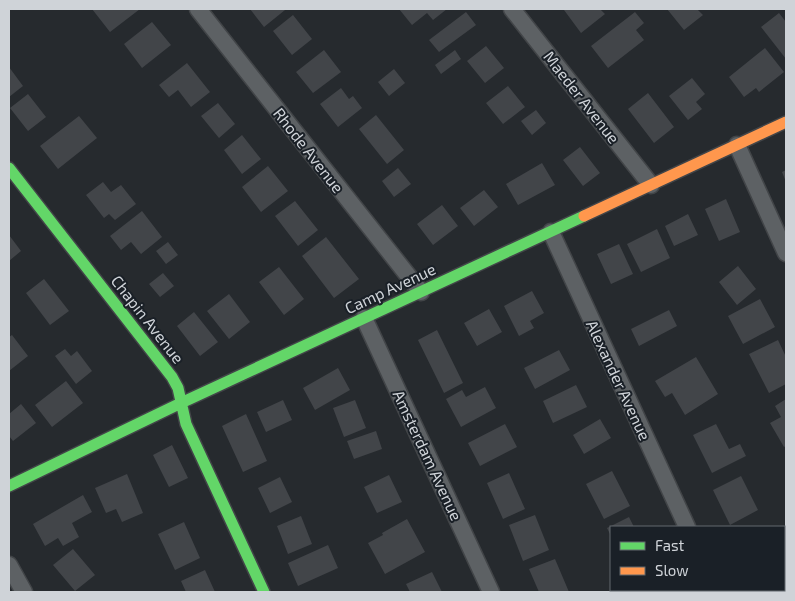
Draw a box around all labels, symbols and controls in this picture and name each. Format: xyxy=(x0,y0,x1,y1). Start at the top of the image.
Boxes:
street label: Maeder Avenue xyxy=(540,47,624,147)
street label: Rhode Avenue xyxy=(270,104,348,196)
street label: Camp Avenue xyxy=(342,259,438,317)
street label: Chapin Avenue xyxy=(108,271,188,367)
street label: Alexander Avenue xyxy=(583,317,655,443)
street label: Amsterdam Avenue xyxy=(389,387,467,523)
legend xyxy=(610,526,785,591)
text: Fast xyxy=(655,536,685,554)
text: Slow xyxy=(655,561,689,579)

